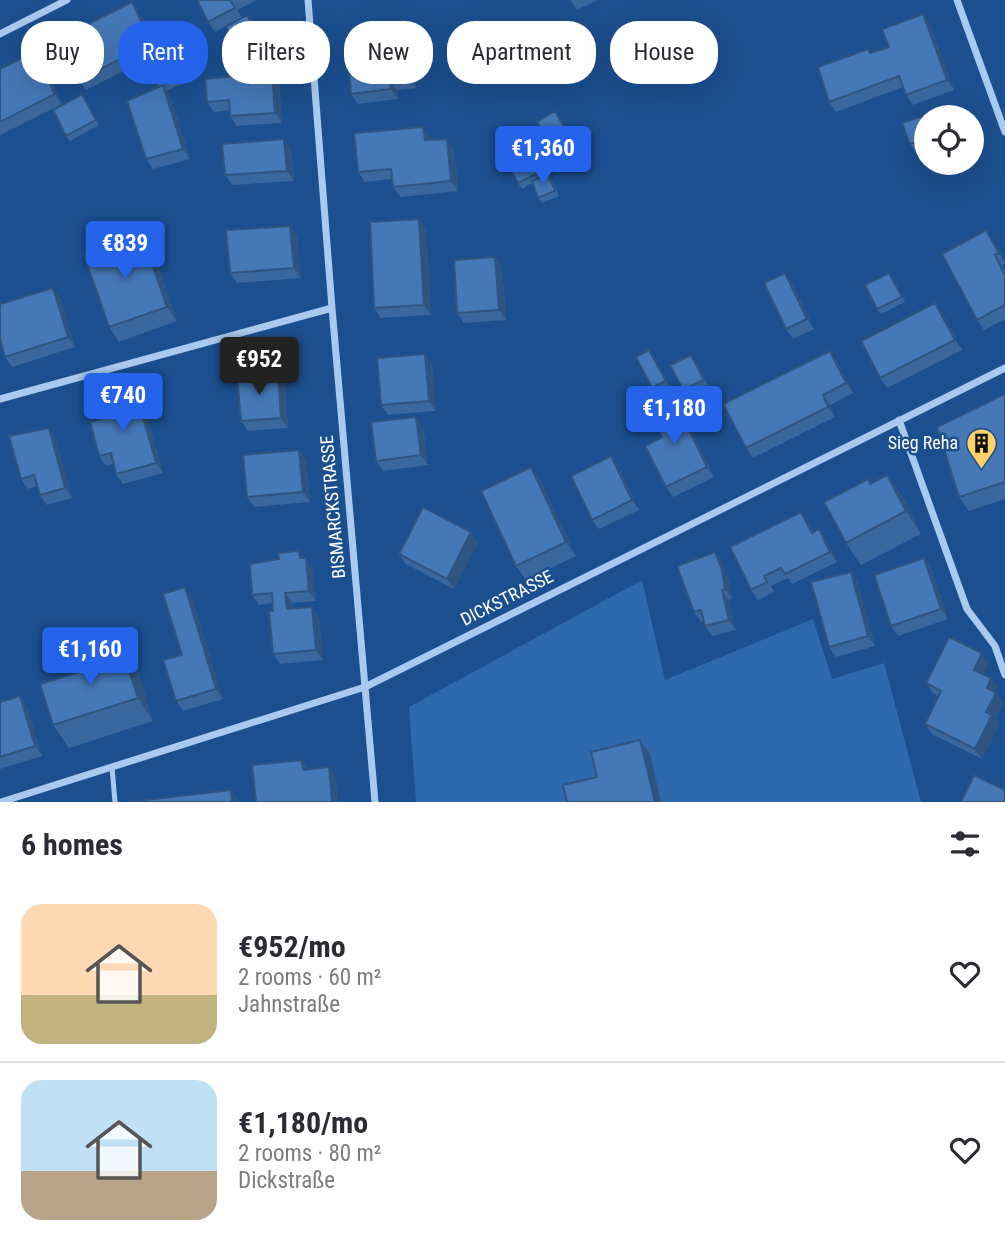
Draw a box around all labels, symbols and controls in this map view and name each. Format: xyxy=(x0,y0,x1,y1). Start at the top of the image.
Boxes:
chip: Buy xyxy=(21,21,104,84)
chip: Rent xyxy=(118,21,208,84)
chip: Filters xyxy=(222,21,330,84)
chip: New xyxy=(344,21,433,84)
chip: Apartment xyxy=(447,21,596,84)
chip: House xyxy=(610,21,718,84)
map controls xyxy=(914,105,984,175)
button: locate xyxy=(914,105,984,175)
pin: €1,360 xyxy=(486,127,600,186)
text: €1,360 xyxy=(511,135,575,162)
pin: €839 xyxy=(84,222,166,281)
text: €839 xyxy=(102,230,148,257)
pin: €952 xyxy=(218,338,300,397)
text: €952 xyxy=(236,346,282,373)
pin: €740 xyxy=(82,374,164,433)
text: €740 xyxy=(100,382,146,409)
pin: €1,180 xyxy=(617,386,731,446)
text: €1,180 xyxy=(642,395,706,422)
building icon: Sieg Reha xyxy=(964,426,998,470)
place label: Sieg Reha xyxy=(888,432,958,453)
street label: BISMARCKSTRASSE xyxy=(316,435,349,579)
street label: DICKSTRASSE xyxy=(457,565,557,630)
pin: €1,160 xyxy=(33,628,147,687)
text: €1,160 xyxy=(58,636,122,663)
icon: filters xyxy=(946,825,984,863)
text: 6 homes xyxy=(21,827,123,862)
text: €952/mo xyxy=(238,929,346,964)
icon: home xyxy=(77,932,161,1016)
icon: heart xyxy=(946,955,984,993)
text: 2 rooms · 60 m² xyxy=(238,964,381,991)
text: Jahnstraße xyxy=(238,991,340,1018)
text: €1,180/mo xyxy=(238,1105,368,1140)
icon: home xyxy=(77,1108,161,1192)
icon: heart xyxy=(946,1131,984,1169)
text: 2 rooms · 80 m² xyxy=(238,1140,381,1167)
text: Dickstraße xyxy=(238,1167,335,1194)

